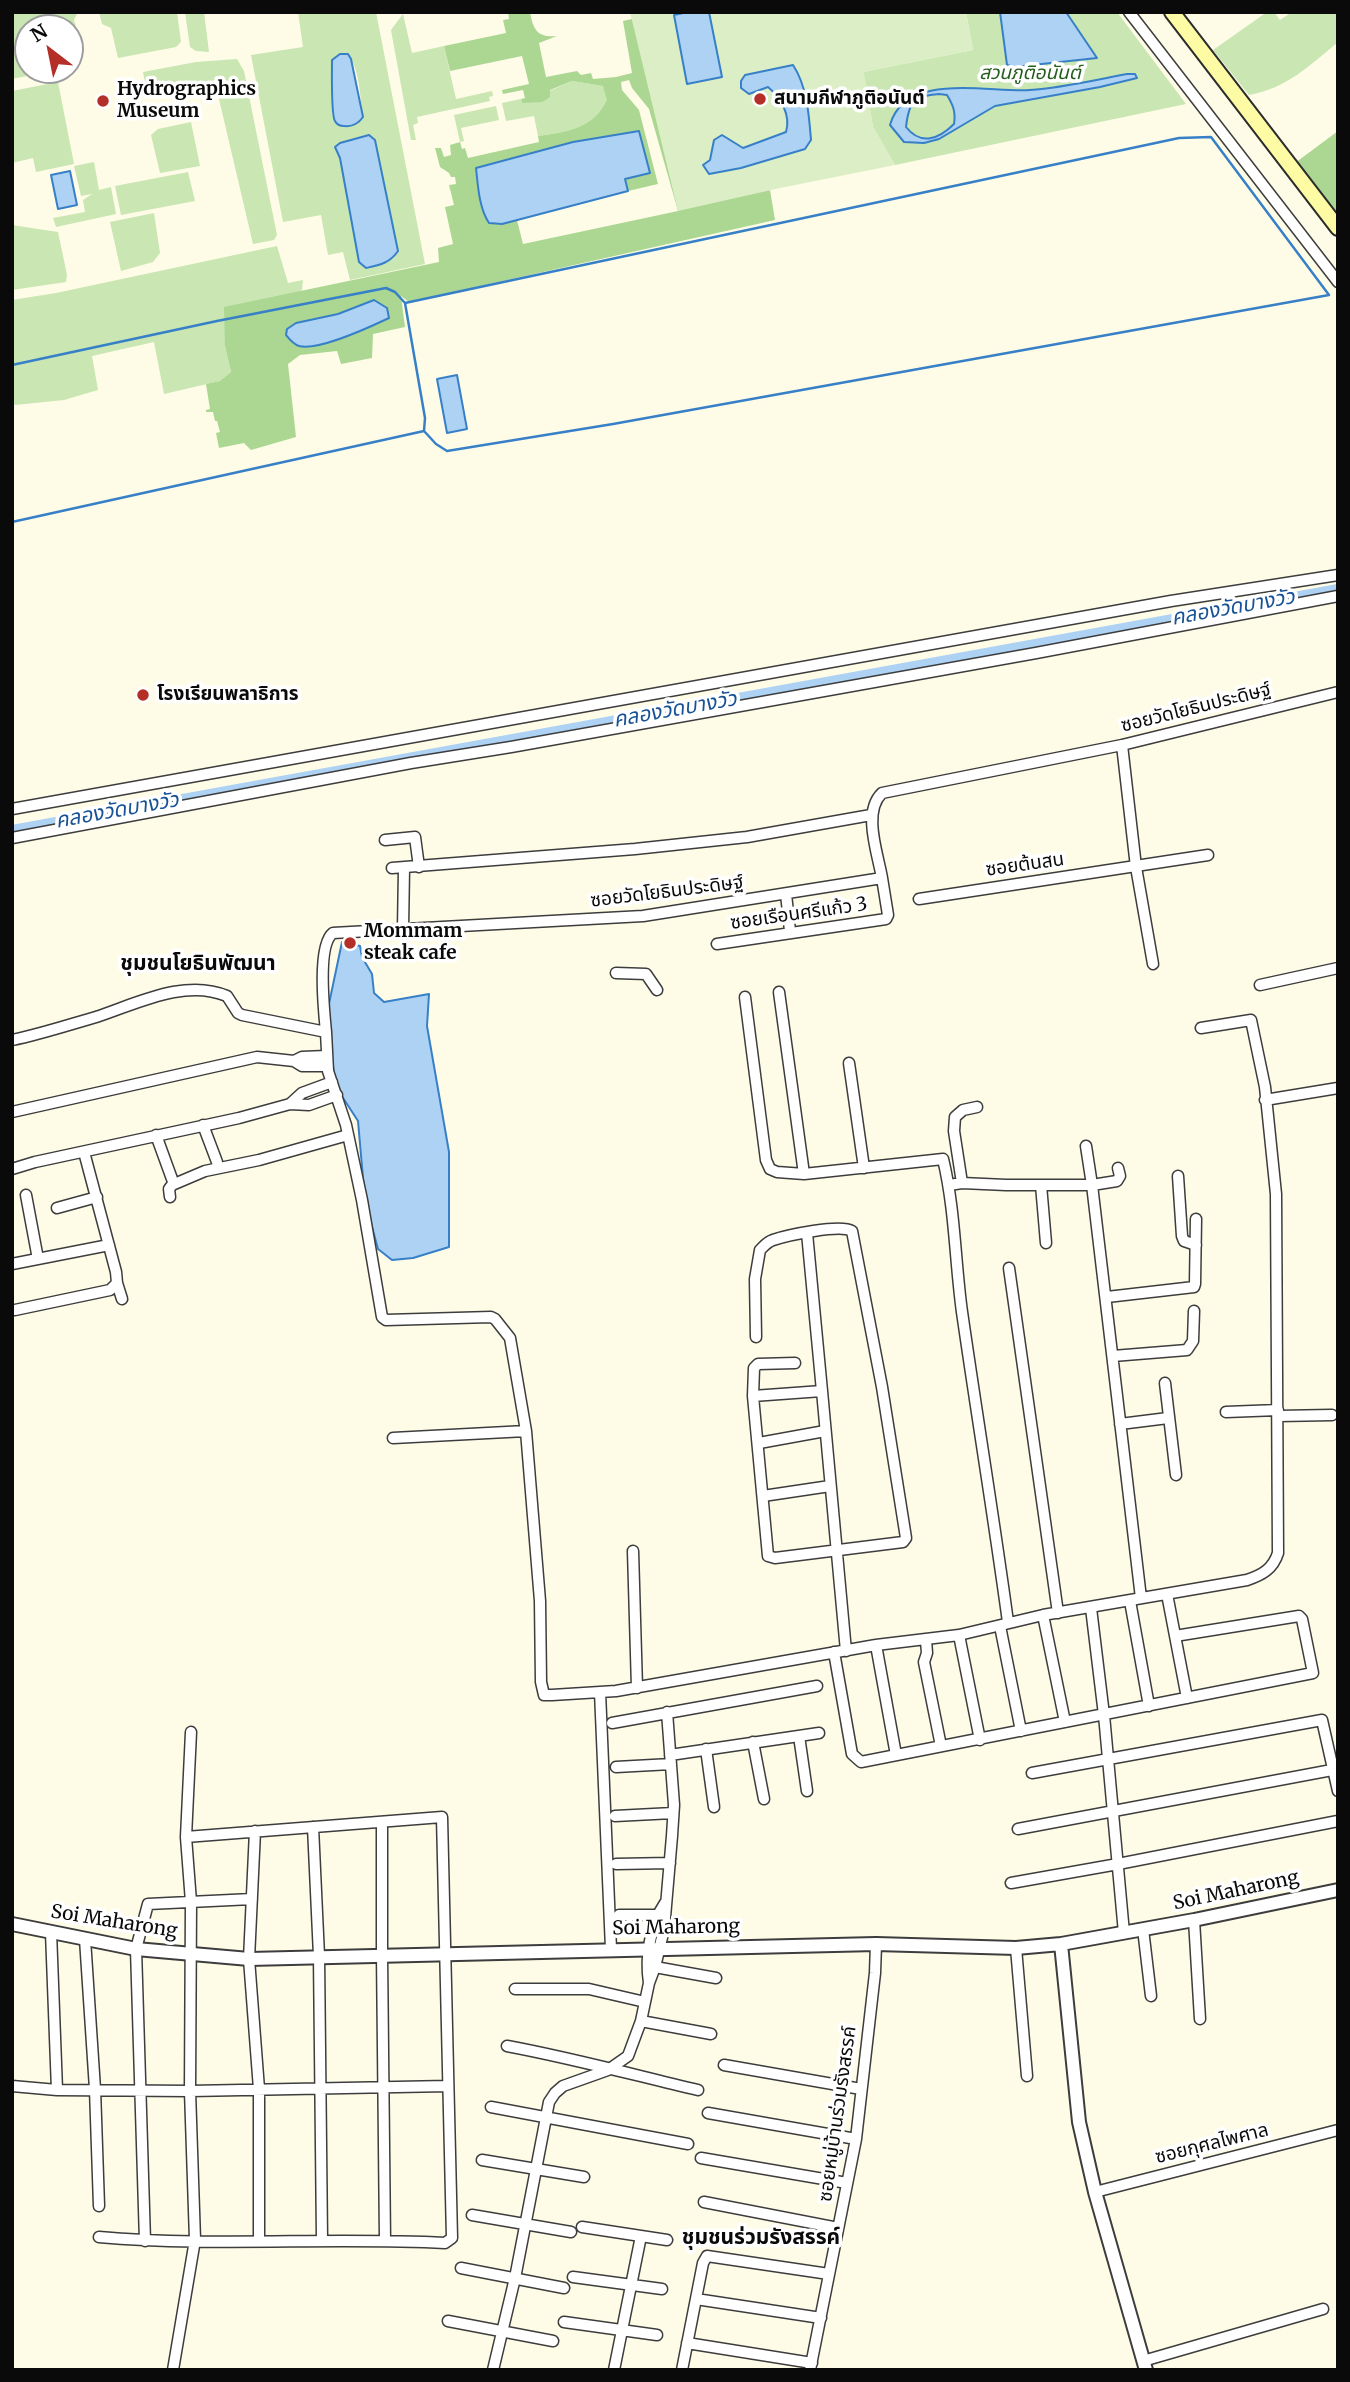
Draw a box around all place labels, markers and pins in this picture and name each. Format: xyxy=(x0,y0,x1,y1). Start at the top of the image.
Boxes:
place label: Hydrographics Museum xyxy=(117,79,256,123)
place label: สนามกีฬาภูติอนันต์ xyxy=(774,88,925,110)
marker: สนามกีฬาภูติอนันต์ xyxy=(752,91,768,107)
marker: Hydrographics Museum xyxy=(95,93,111,109)
place label: โรงเรียนพลาธิการ xyxy=(157,684,299,706)
marker: โรงเรียนพลาธิการ xyxy=(135,687,151,703)
place label: Mommam steak cafe xyxy=(364,921,462,965)
marker: Mommam steak cafe xyxy=(342,935,358,951)

